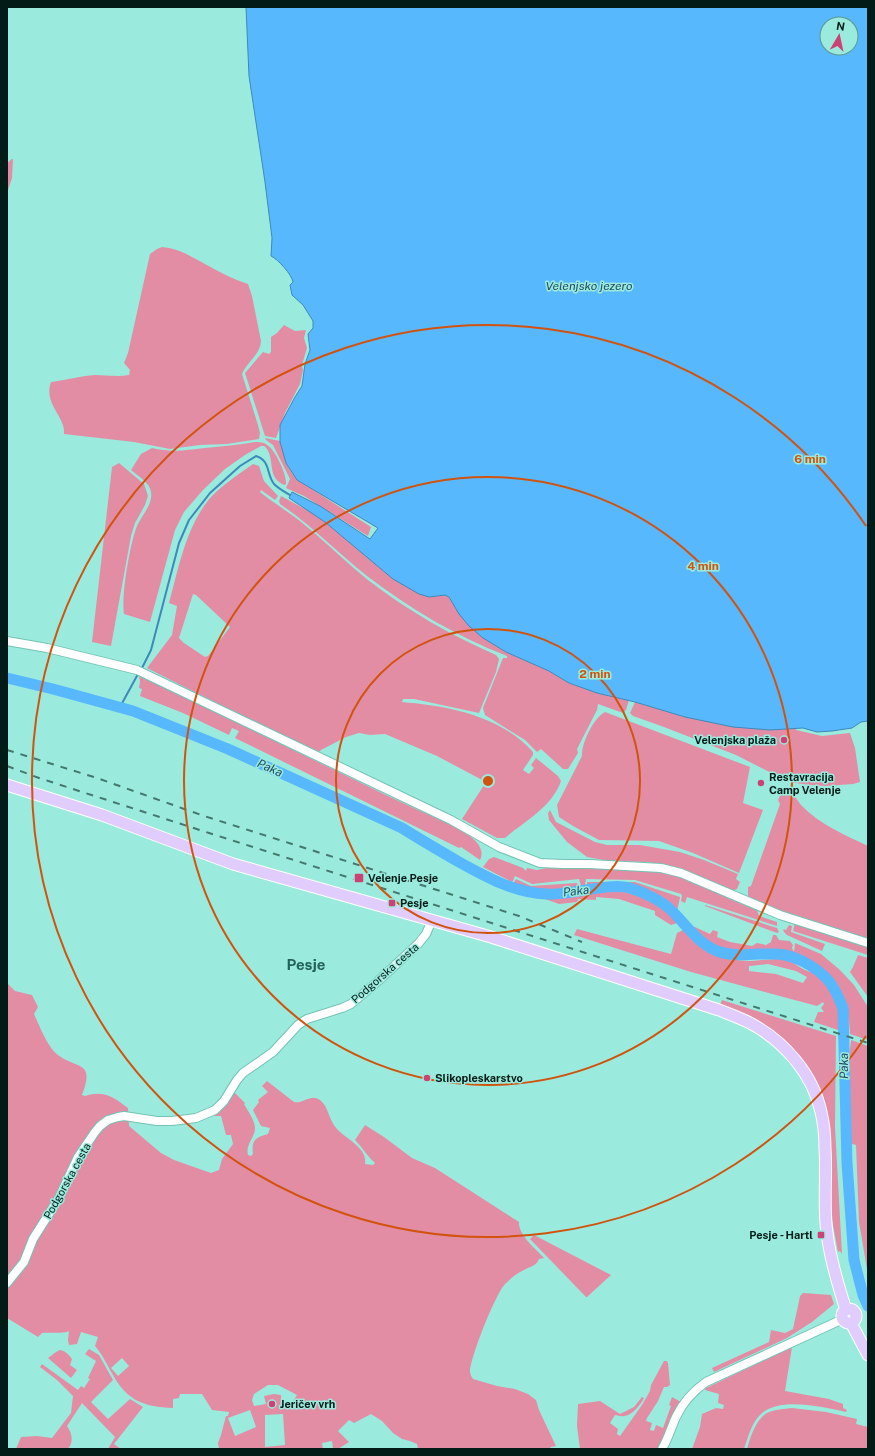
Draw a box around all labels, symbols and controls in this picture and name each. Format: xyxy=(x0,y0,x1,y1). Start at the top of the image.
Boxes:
north arrow xyxy=(819,16,859,56)
text: N xyxy=(835,20,846,33)
water label: Velenjsko jezero xyxy=(545,279,633,293)
text: 6 min xyxy=(794,452,826,466)
text: 4 min xyxy=(687,559,719,573)
text: 2 min xyxy=(579,667,611,681)
place label: Velenjska plaža xyxy=(694,734,776,746)
marker: Velenjska plaža xyxy=(779,735,789,745)
water label: Paka xyxy=(255,756,285,780)
place label: Restavracija Camp Velenje xyxy=(769,771,841,796)
centre of rings xyxy=(481,774,495,788)
marker: Restavracija Camp Velenje xyxy=(756,778,766,788)
marker: Velenje Pesje xyxy=(353,872,365,884)
place label: Velenje Pesje xyxy=(368,872,438,884)
water label: Paka xyxy=(562,882,590,900)
place label: Pesje xyxy=(400,897,429,909)
marker: Pesje xyxy=(387,898,397,908)
street label: Podgorska cesta xyxy=(349,941,421,1005)
district label: Pesje xyxy=(286,956,326,973)
water label: Paka xyxy=(837,1053,851,1079)
place label: Slikopleskarstvo xyxy=(435,1072,523,1084)
marker: Slikopleskarstvo xyxy=(422,1073,432,1083)
street label: Podgorska cesta xyxy=(41,1141,93,1221)
place label: Pesje - Hartl xyxy=(749,1229,813,1241)
marker: Pesje - Hartl xyxy=(816,1230,826,1240)
place label: Jeričev vrh xyxy=(280,1398,335,1410)
marker: Jeričev vrh xyxy=(267,1399,277,1409)

